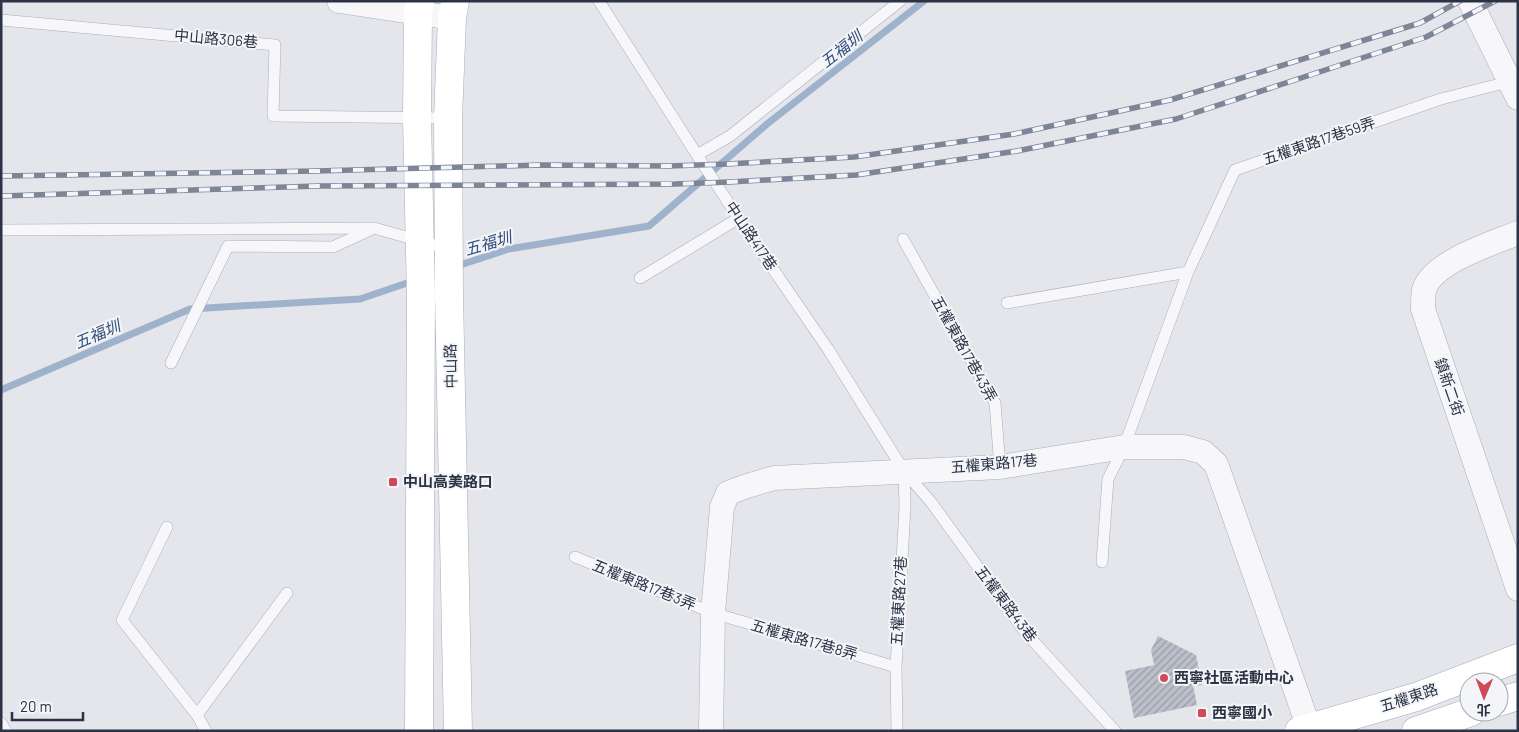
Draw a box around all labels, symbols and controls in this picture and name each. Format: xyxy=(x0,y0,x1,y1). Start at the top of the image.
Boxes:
street label: 中山路306巷 xyxy=(173,25,259,51)
water label: 五福圳 xyxy=(816,25,867,71)
street label: 五權東路17巷59弄 xyxy=(1260,112,1377,168)
street label: 中山路417巷 xyxy=(722,198,781,273)
water label: 五福圳 xyxy=(462,226,515,258)
street label: 五權東路17巷43弄 xyxy=(928,292,1001,405)
water label: 五福圳 xyxy=(71,315,124,352)
street label: 中山路 xyxy=(441,343,459,389)
street label: 鎮新二街 xyxy=(1432,355,1468,418)
street label: 五權東路17巷 xyxy=(950,450,1038,476)
place label: 中山高美路口 xyxy=(403,472,493,490)
marker: 中山高美路口 xyxy=(387,476,399,488)
street label: 五權東路17巷3弄 xyxy=(590,555,699,613)
street label: 五權東路27巷 xyxy=(887,555,909,646)
street label: 五權東路43巷 xyxy=(972,562,1041,645)
street label: 五權東路17巷8弄 xyxy=(749,615,860,663)
place label: 西寧社區活動中心 xyxy=(1174,668,1294,686)
marker: 西寧社區活動中心 xyxy=(1158,672,1170,684)
north arrow xyxy=(1459,672,1509,722)
street label: 五權東路 xyxy=(1377,679,1440,715)
scale bar xyxy=(12,690,84,722)
text: 20 m xyxy=(20,697,52,715)
text: 北 xyxy=(1477,702,1491,719)
place label: 西寧國小 xyxy=(1212,703,1273,721)
marker: 西寧國小 xyxy=(1196,707,1208,719)

